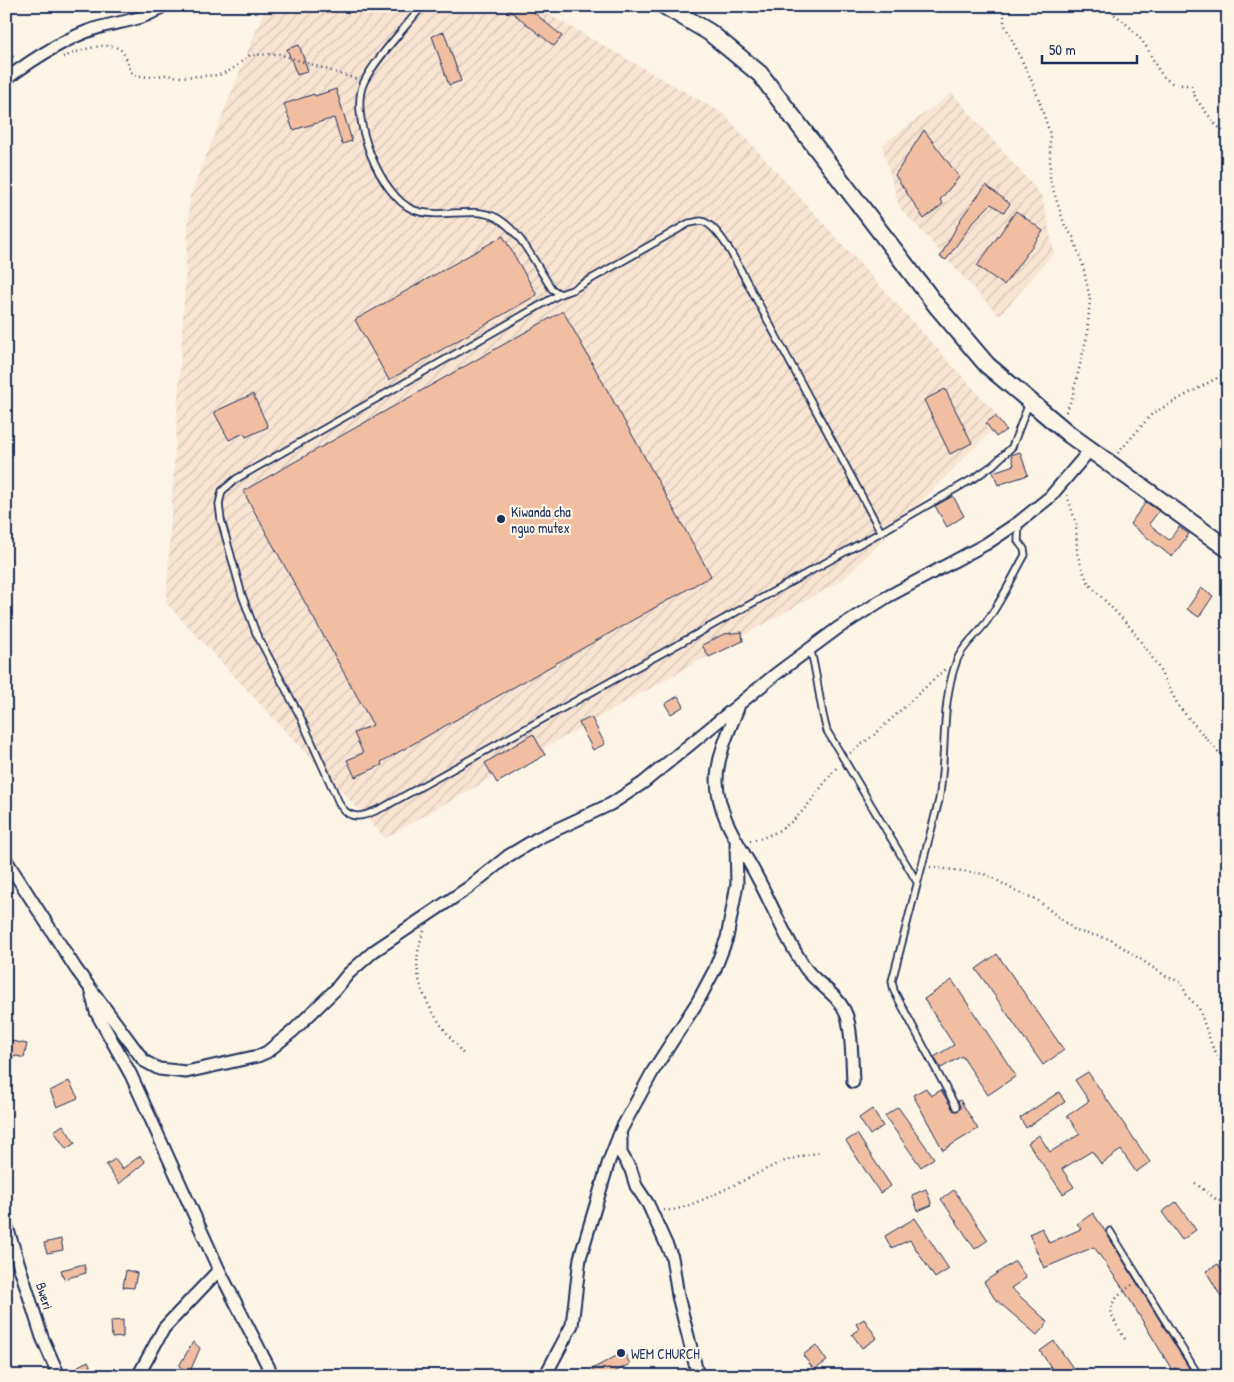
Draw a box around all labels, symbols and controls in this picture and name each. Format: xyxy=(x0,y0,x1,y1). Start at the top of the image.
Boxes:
scale bar xyxy=(1042,32,1136,64)
text: 50 m xyxy=(1049,39,1076,60)
place label: Kiwanda cha nguo mutex xyxy=(511,502,571,538)
marker: Kiwanda cha nguo mutex xyxy=(495,513,507,525)
street label: Bweri xyxy=(32,1280,58,1312)
place label: WEM CHURCH xyxy=(631,1344,700,1363)
marker: WEM CHURCH xyxy=(615,1347,627,1359)

